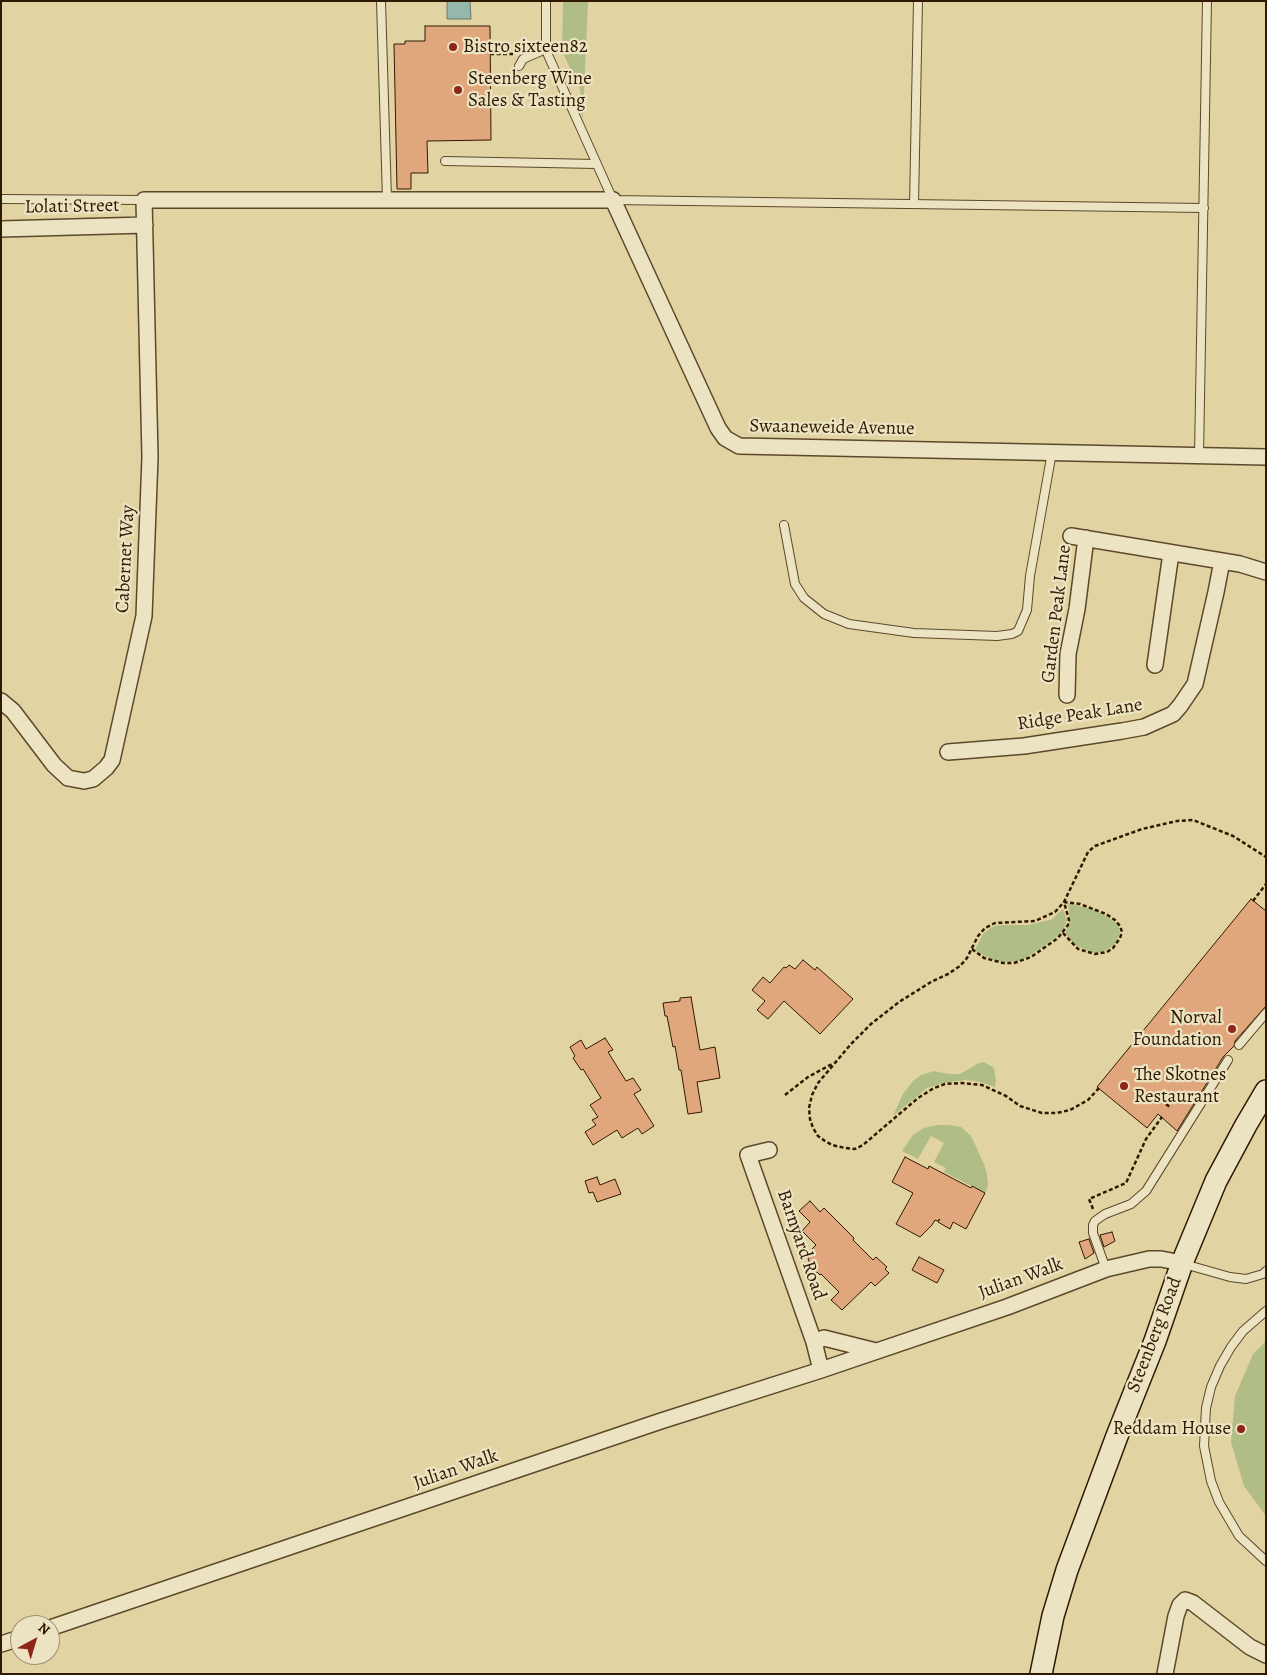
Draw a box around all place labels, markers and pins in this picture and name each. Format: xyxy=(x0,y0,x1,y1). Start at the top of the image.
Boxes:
place label: Bistro sixteen82 xyxy=(463,36,588,58)
marker: Bistro sixteen82 xyxy=(447,41,459,53)
place label: Steenberg Wine Sales & Tasting xyxy=(468,68,592,112)
marker: Steenberg Wine Sales & Tasting xyxy=(452,84,464,96)
place label: Norval Foundation xyxy=(1132,1007,1222,1051)
marker: Norval Foundation xyxy=(1226,1023,1238,1035)
place label: The Skotnes Restaurant xyxy=(1134,1064,1226,1108)
marker: The Skotnes Restaurant xyxy=(1118,1080,1130,1092)
place label: Reddam House xyxy=(1113,1418,1231,1440)
marker: Reddam House xyxy=(1235,1423,1247,1435)

